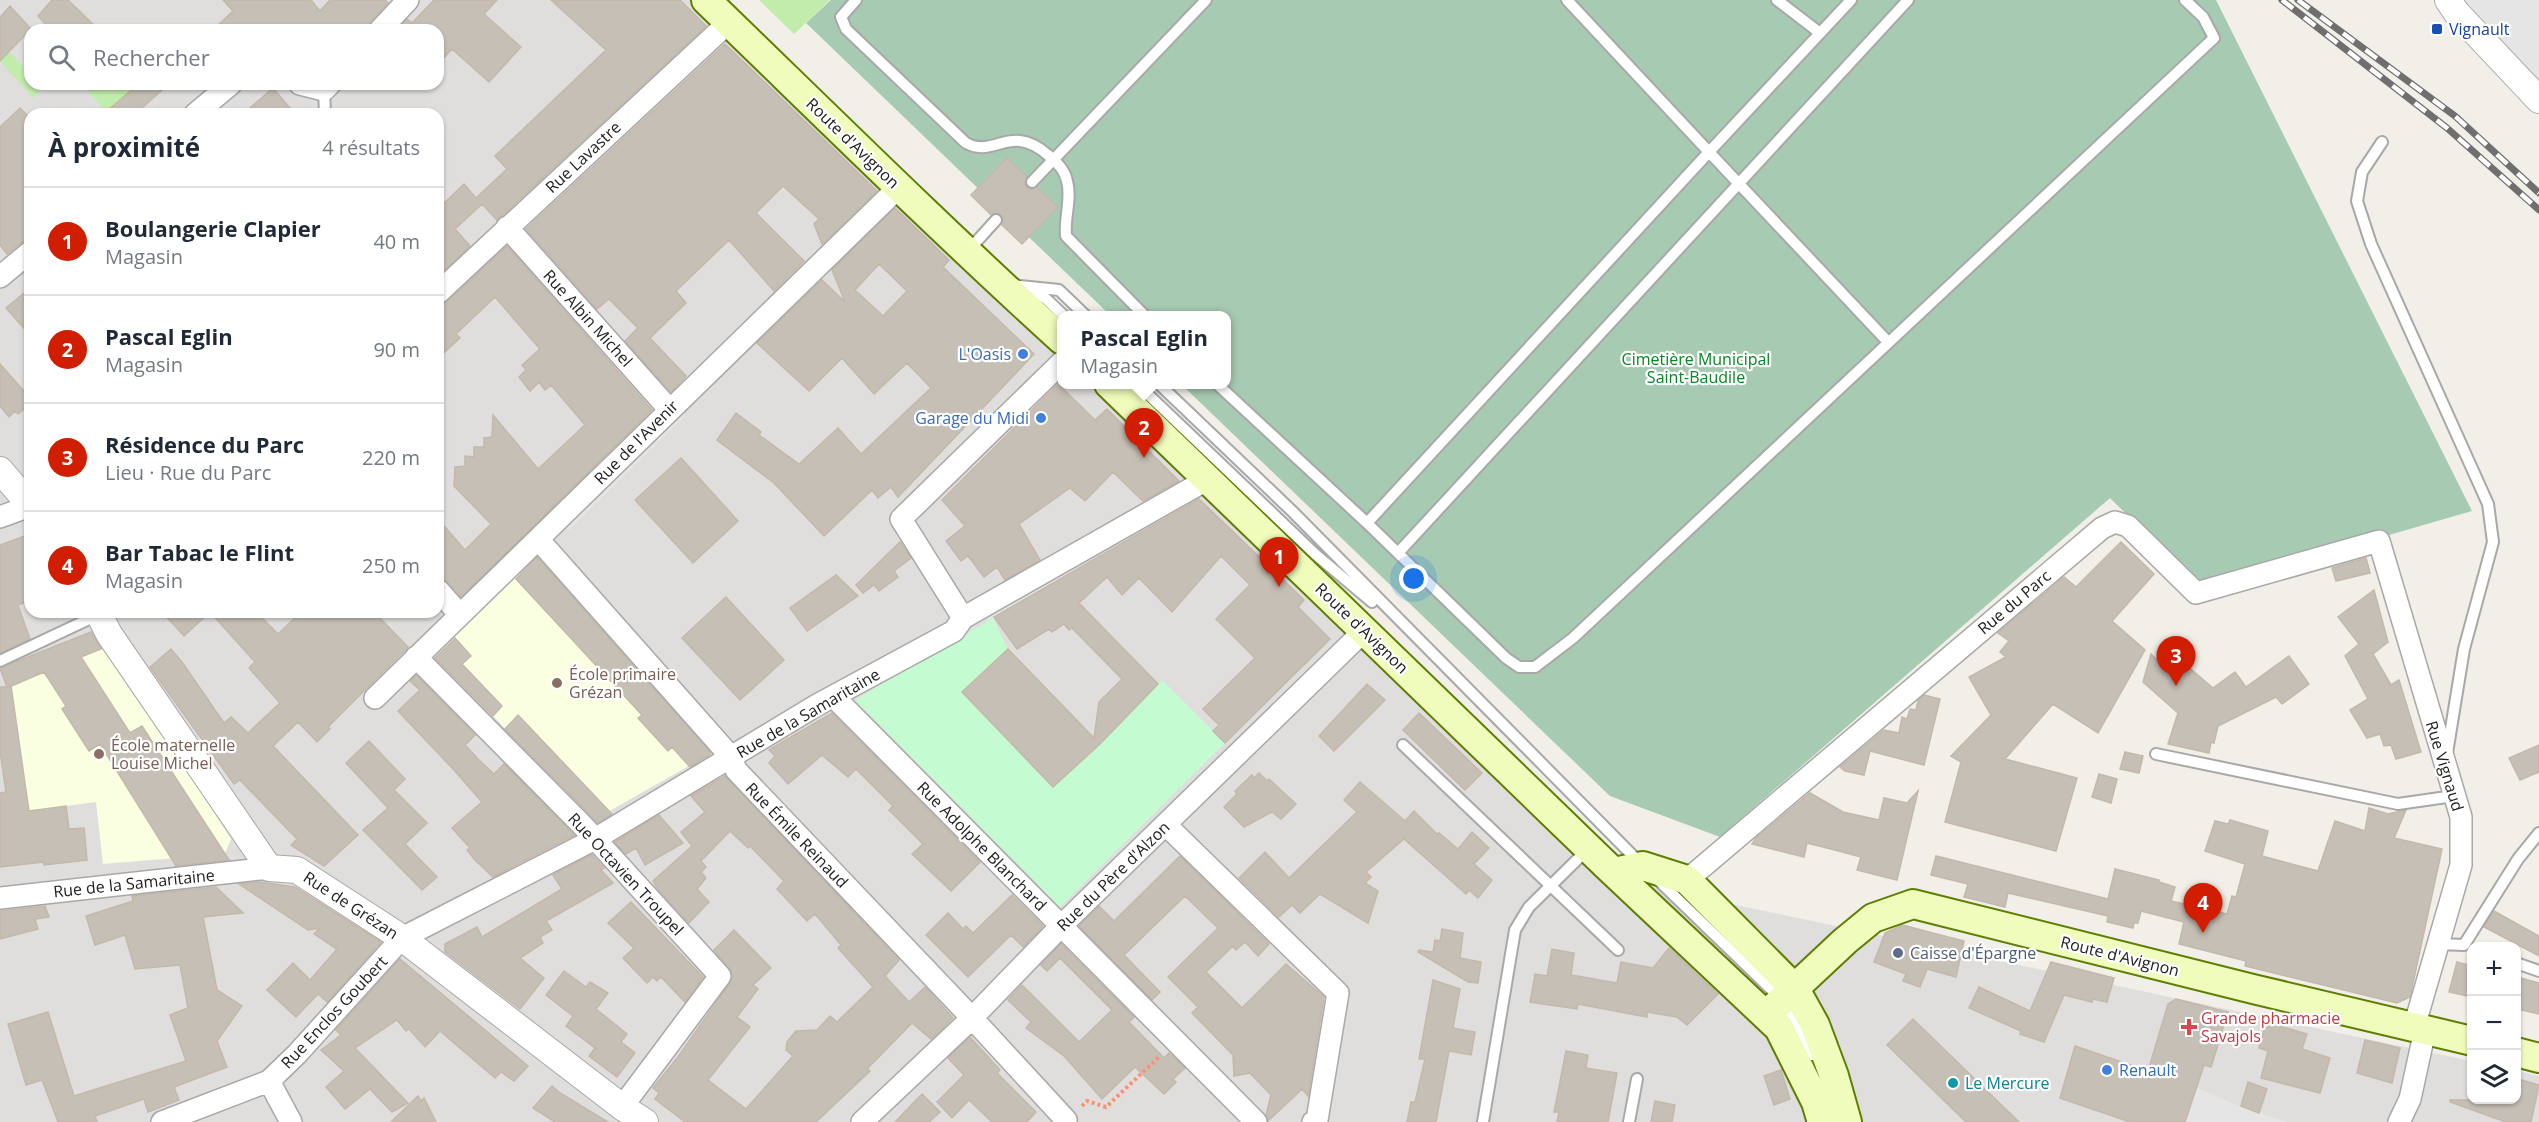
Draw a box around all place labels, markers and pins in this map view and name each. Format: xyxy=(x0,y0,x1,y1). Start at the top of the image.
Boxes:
place label: Vignault xyxy=(2449,18,2510,40)
marker: Vignault xyxy=(2430,22,2444,36)
place label: L'Oasis xyxy=(959,343,1011,365)
marker: L'Oasis xyxy=(1016,347,1030,361)
place label: Garage du Midi xyxy=(915,407,1029,429)
pin: 2 xyxy=(1124,408,1164,458)
marker: Garage du Midi xyxy=(1034,411,1048,425)
pin: 1 xyxy=(1260,538,1298,587)
pin: 3 xyxy=(2156,636,2196,686)
place label: École primaire Grézan xyxy=(569,663,676,703)
marker: École primaire Grézan xyxy=(550,676,564,690)
place label: École maternelle Louise Michel xyxy=(111,734,235,774)
marker: École maternelle Louise Michel xyxy=(92,747,106,761)
pin: 4 xyxy=(2184,884,2222,933)
place label: Caisse d'Épargne xyxy=(1910,942,2036,964)
marker: Caisse d'Épargne xyxy=(1891,946,1905,960)
place label: Grande pharmacie Savajols xyxy=(2201,1007,2340,1047)
marker: Grande pharmacie Savajols xyxy=(2182,1020,2196,1034)
place label: Renault xyxy=(2119,1059,2176,1081)
marker: Renault xyxy=(2100,1063,2114,1077)
place label: Le Mercure xyxy=(1965,1072,2049,1094)
marker: Le Mercure xyxy=(1946,1076,1960,1090)

